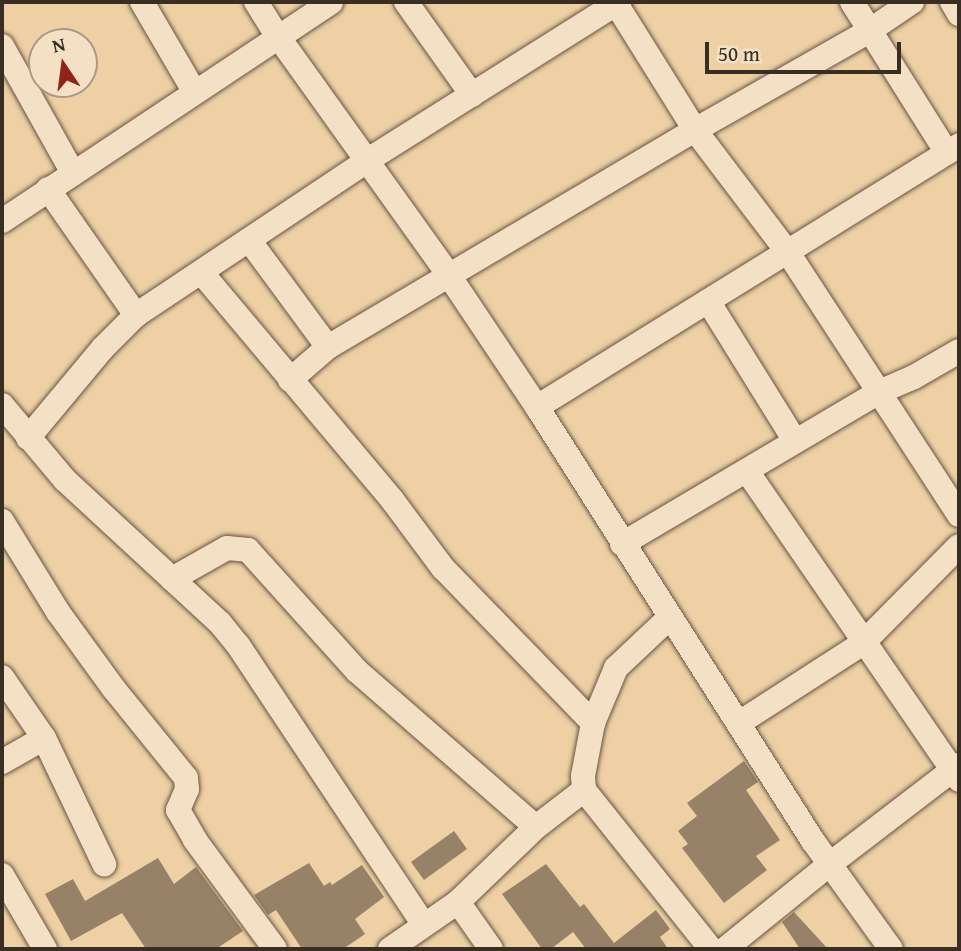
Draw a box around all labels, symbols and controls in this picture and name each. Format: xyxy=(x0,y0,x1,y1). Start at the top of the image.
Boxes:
north arrow xyxy=(28,28,98,98)
scale bar xyxy=(709,28,905,72)
text: N xyxy=(49,29,68,60)
text: 50 m xyxy=(718,38,760,69)

